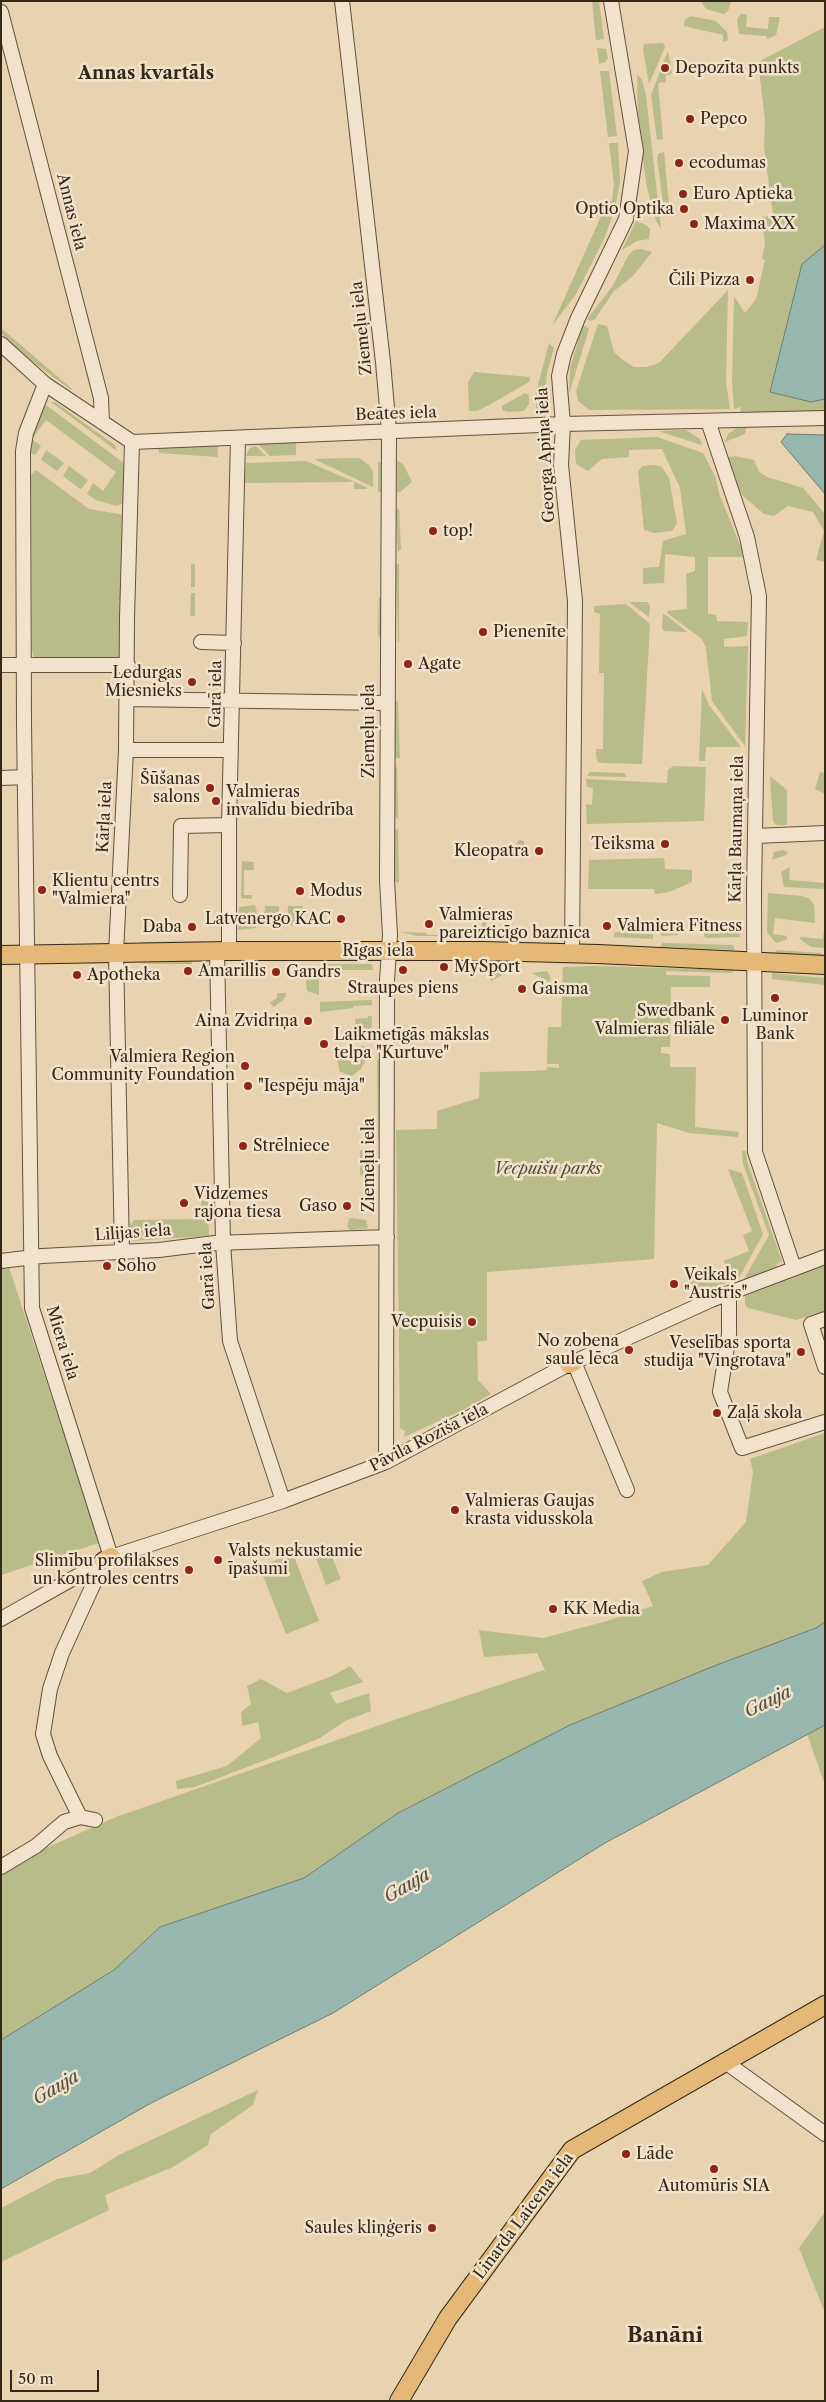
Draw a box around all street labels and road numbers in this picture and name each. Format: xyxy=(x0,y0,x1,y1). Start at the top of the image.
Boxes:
street label: Annas iela xyxy=(52,172,90,252)
street label: Ziemeļu iela xyxy=(348,280,376,376)
street label: Georga Apiņa iela xyxy=(533,387,559,523)
street label: Beātes iela xyxy=(355,403,437,425)
street label: Garā iela xyxy=(206,660,226,728)
street label: Ziemeļu iela xyxy=(359,684,379,778)
street label: Kārļa Baumaņa iela xyxy=(726,755,748,903)
street label: Kārļa iela xyxy=(94,781,116,853)
street label: Rīgas iela xyxy=(342,941,414,961)
street label: Ziemeļu iela xyxy=(359,1118,379,1212)
street label: Lilijas iela xyxy=(94,1221,172,1245)
street label: Garā iela xyxy=(197,1242,219,1310)
street label: Miera iela xyxy=(42,1304,82,1382)
street label: Pāvila Rozīša iela xyxy=(366,1400,492,1476)
street label: Linarda Laicena iela xyxy=(470,2149,578,2283)

